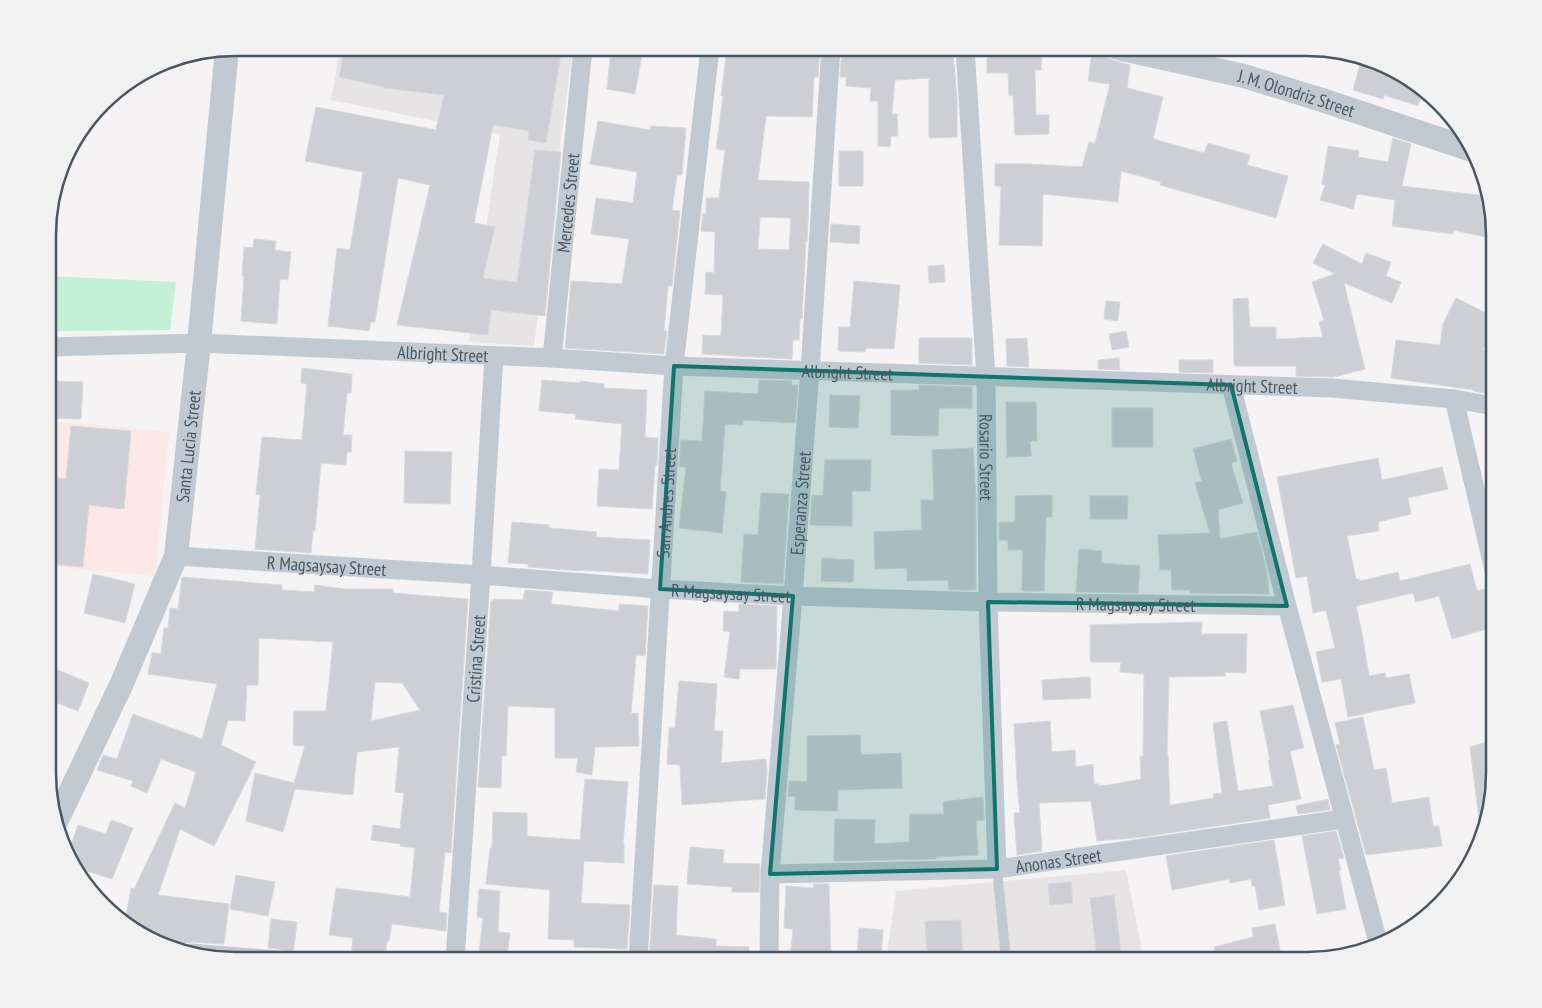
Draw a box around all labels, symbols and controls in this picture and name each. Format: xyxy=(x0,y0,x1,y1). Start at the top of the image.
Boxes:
street label: J. M. Olondriz Street xyxy=(1235,63,1358,122)
street label: Mercedes Street xyxy=(551,152,584,254)
street label: Albright Street xyxy=(397,340,489,367)
street label: Albright Street xyxy=(801,359,893,385)
street label: Albright Street xyxy=(1206,372,1298,398)
street label: Santa Lucia Street xyxy=(170,389,205,503)
street label: Rosario Street xyxy=(975,414,999,501)
street label: San Andres Street xyxy=(651,447,681,558)
street label: Esperanza Street xyxy=(785,450,815,556)
street label: R Magsaysay Street xyxy=(266,550,387,581)
street label: R Magsaysay Street xyxy=(670,578,791,607)
street label: R Magsaysay Street xyxy=(1076,592,1196,616)
street label: Cristina Street xyxy=(461,614,490,703)
street label: Anonas Street xyxy=(1014,843,1103,878)

